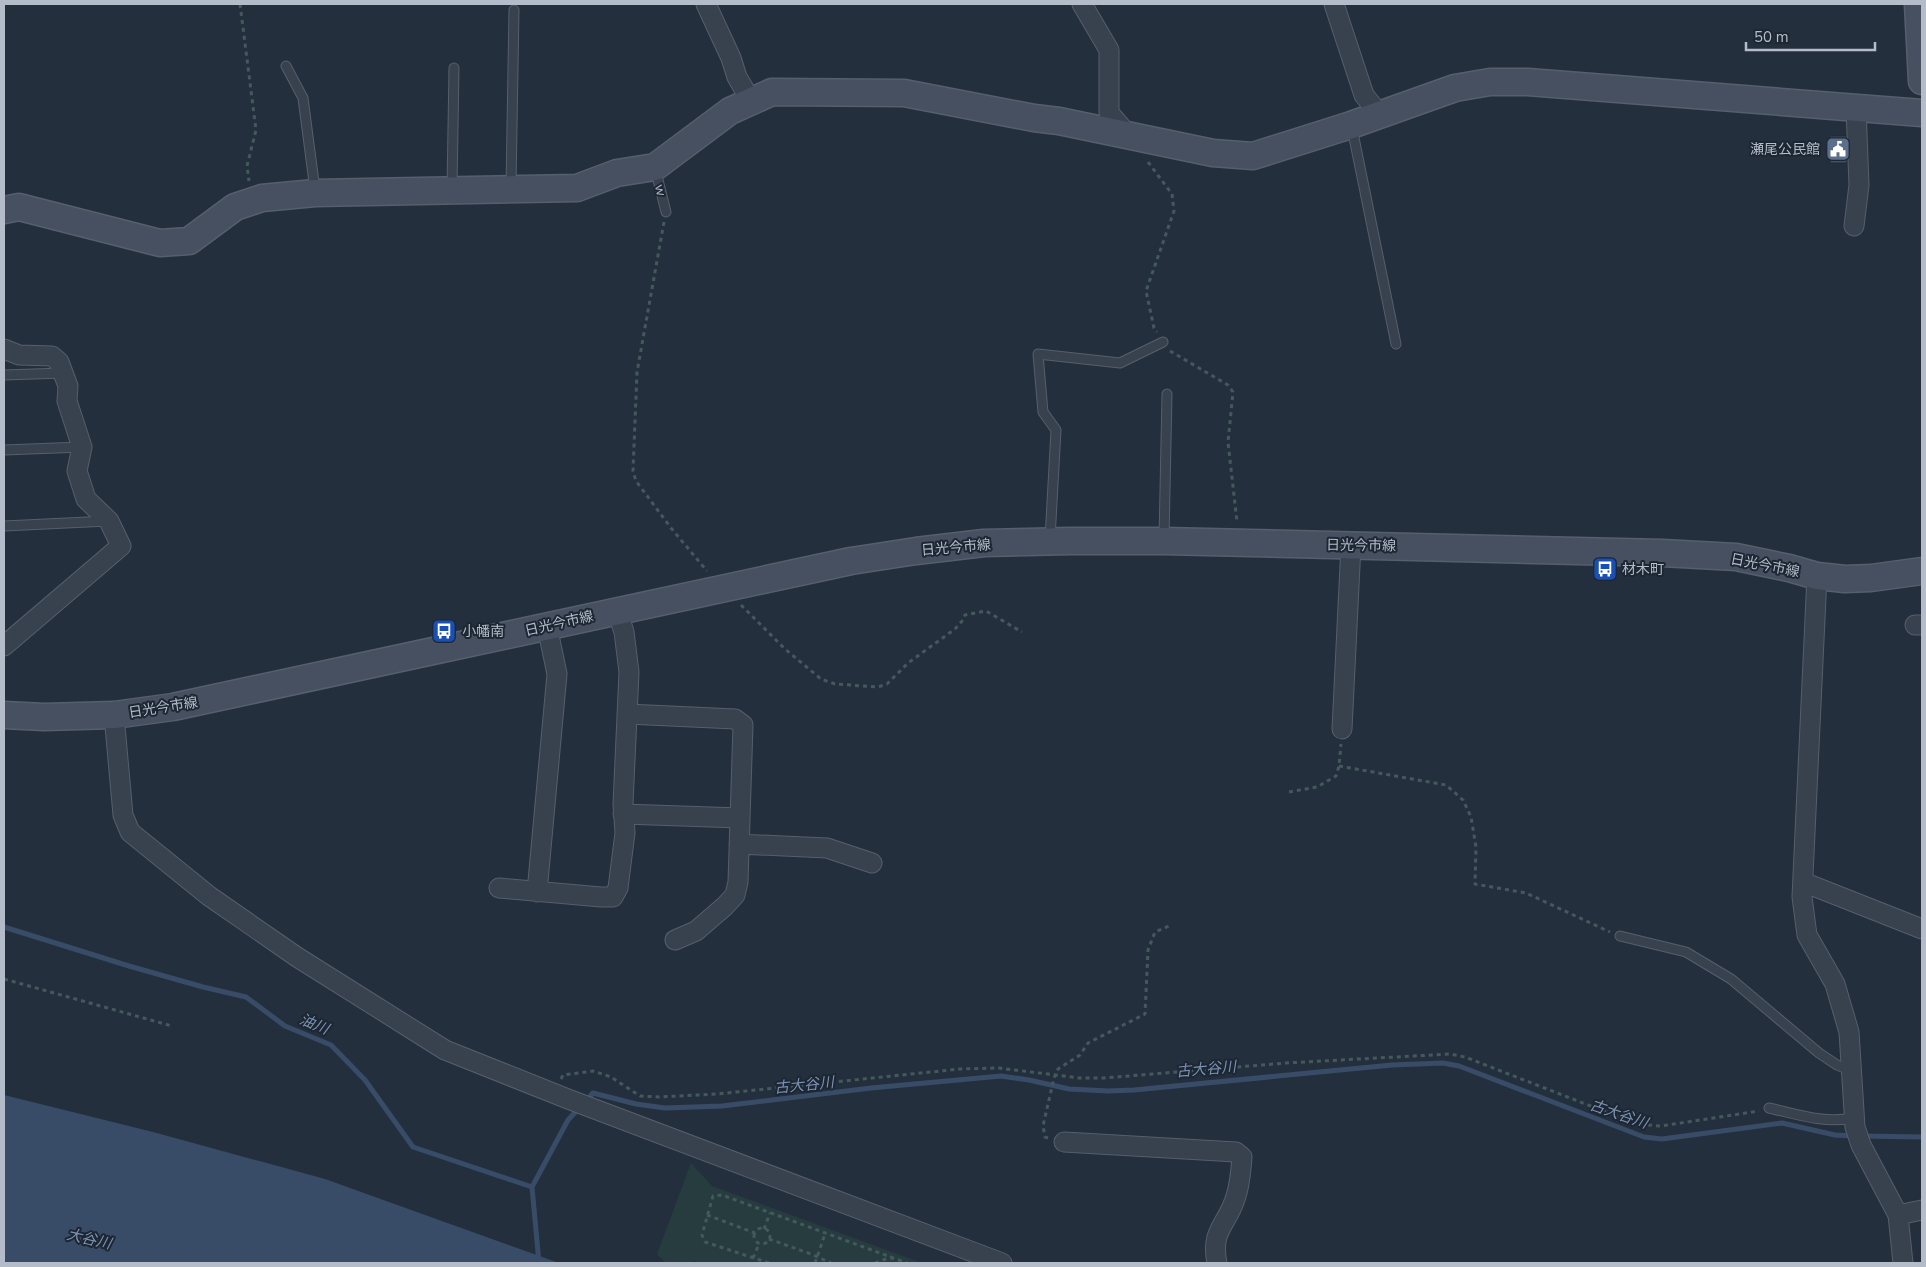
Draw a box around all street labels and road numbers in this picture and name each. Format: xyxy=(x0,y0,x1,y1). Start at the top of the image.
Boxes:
street label: w xyxy=(650,182,671,198)
street label: 日光今市線 xyxy=(920,535,992,560)
street label: 日光今市線 xyxy=(1326,535,1396,556)
street label: 日光今市線 xyxy=(1729,549,1801,581)
street label: 日光今市線 xyxy=(523,606,595,641)
street label: 日光今市線 xyxy=(127,693,199,722)

